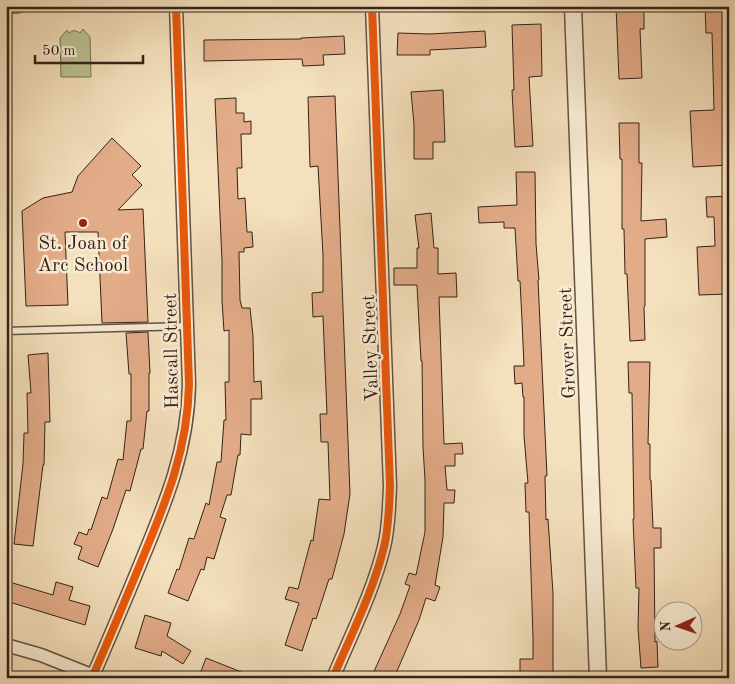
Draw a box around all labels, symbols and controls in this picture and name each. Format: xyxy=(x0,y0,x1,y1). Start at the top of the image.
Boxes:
scale bar xyxy=(35,32,142,64)
text: 50 m xyxy=(42,44,76,59)
marker: St. Joan of Arc School xyxy=(77,217,89,229)
place label: St. Joan of Arc School xyxy=(38,235,128,276)
street label: Grover Street xyxy=(557,287,580,399)
street label: Hascall Street xyxy=(162,293,183,409)
street label: Valley Street xyxy=(360,294,383,402)
north arrow xyxy=(652,602,702,652)
text: N xyxy=(659,621,673,632)

